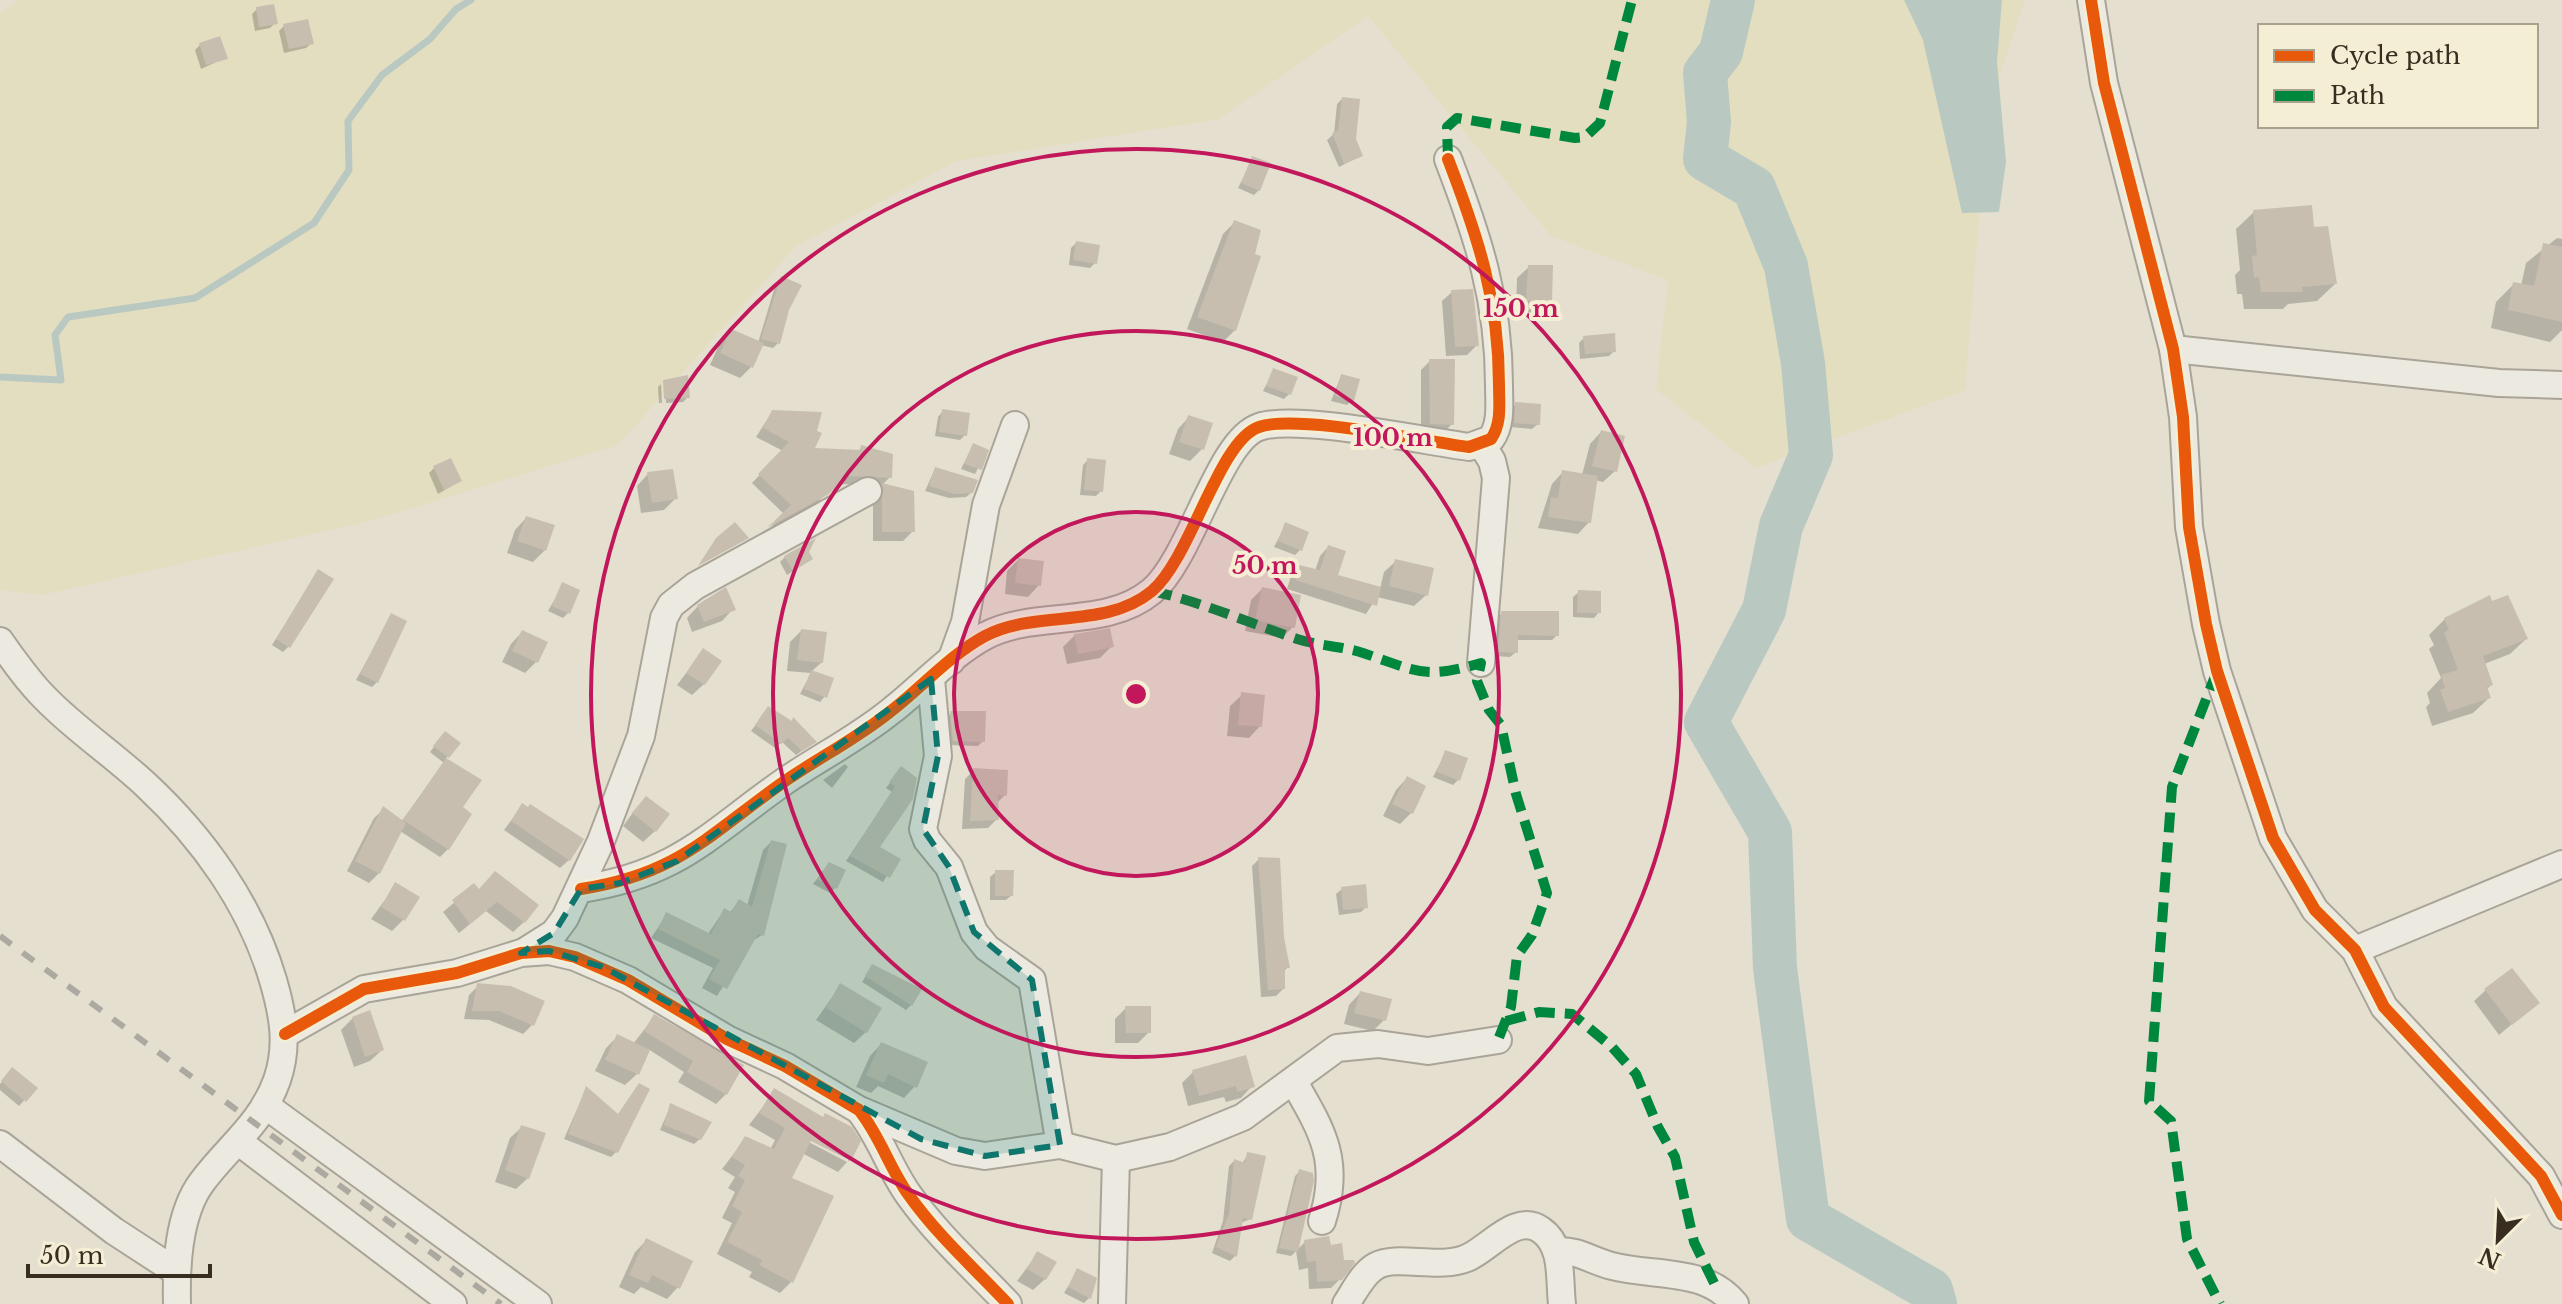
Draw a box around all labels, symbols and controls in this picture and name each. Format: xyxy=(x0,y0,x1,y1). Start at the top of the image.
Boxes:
legend xyxy=(2258,24,2538,128)
text: Cycle path xyxy=(2330,41,2461,70)
text: Path xyxy=(2330,81,2385,110)
text: 150 m xyxy=(1483,294,1559,323)
text: 100 m xyxy=(1353,423,1433,452)
text: 50 m xyxy=(1232,551,1298,580)
centre of rings xyxy=(1122,680,1150,708)
north arrow xyxy=(2458,1200,2538,1280)
scale bar xyxy=(28,1228,210,1278)
text: 50 m xyxy=(40,1241,104,1270)
text: N xyxy=(2475,1241,2505,1274)

